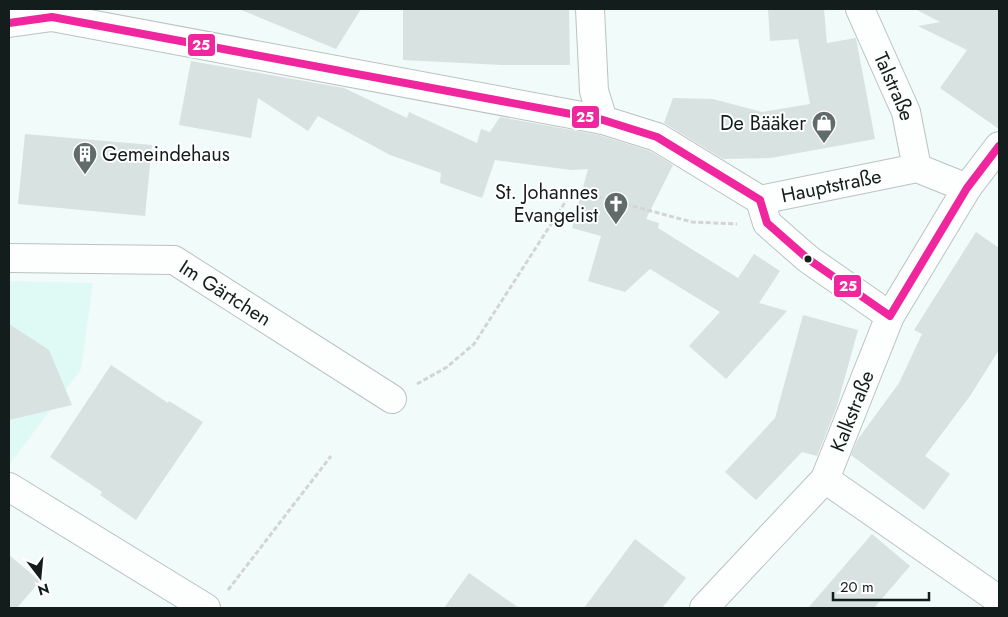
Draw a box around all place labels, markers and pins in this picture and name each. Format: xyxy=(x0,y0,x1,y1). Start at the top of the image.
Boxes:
place label: De Bääker xyxy=(720,109,806,138)
shop icon: De Bääker xyxy=(811,110,837,144)
place label: Gemeindehaus xyxy=(102,140,230,169)
building icon: Gemeindehaus xyxy=(72,141,98,175)
place label: St. Johannes Evangelist xyxy=(495,178,598,230)
church icon: St. Johannes Evangelist xyxy=(603,191,629,225)
unlabelled marker xyxy=(803,254,813,264)

